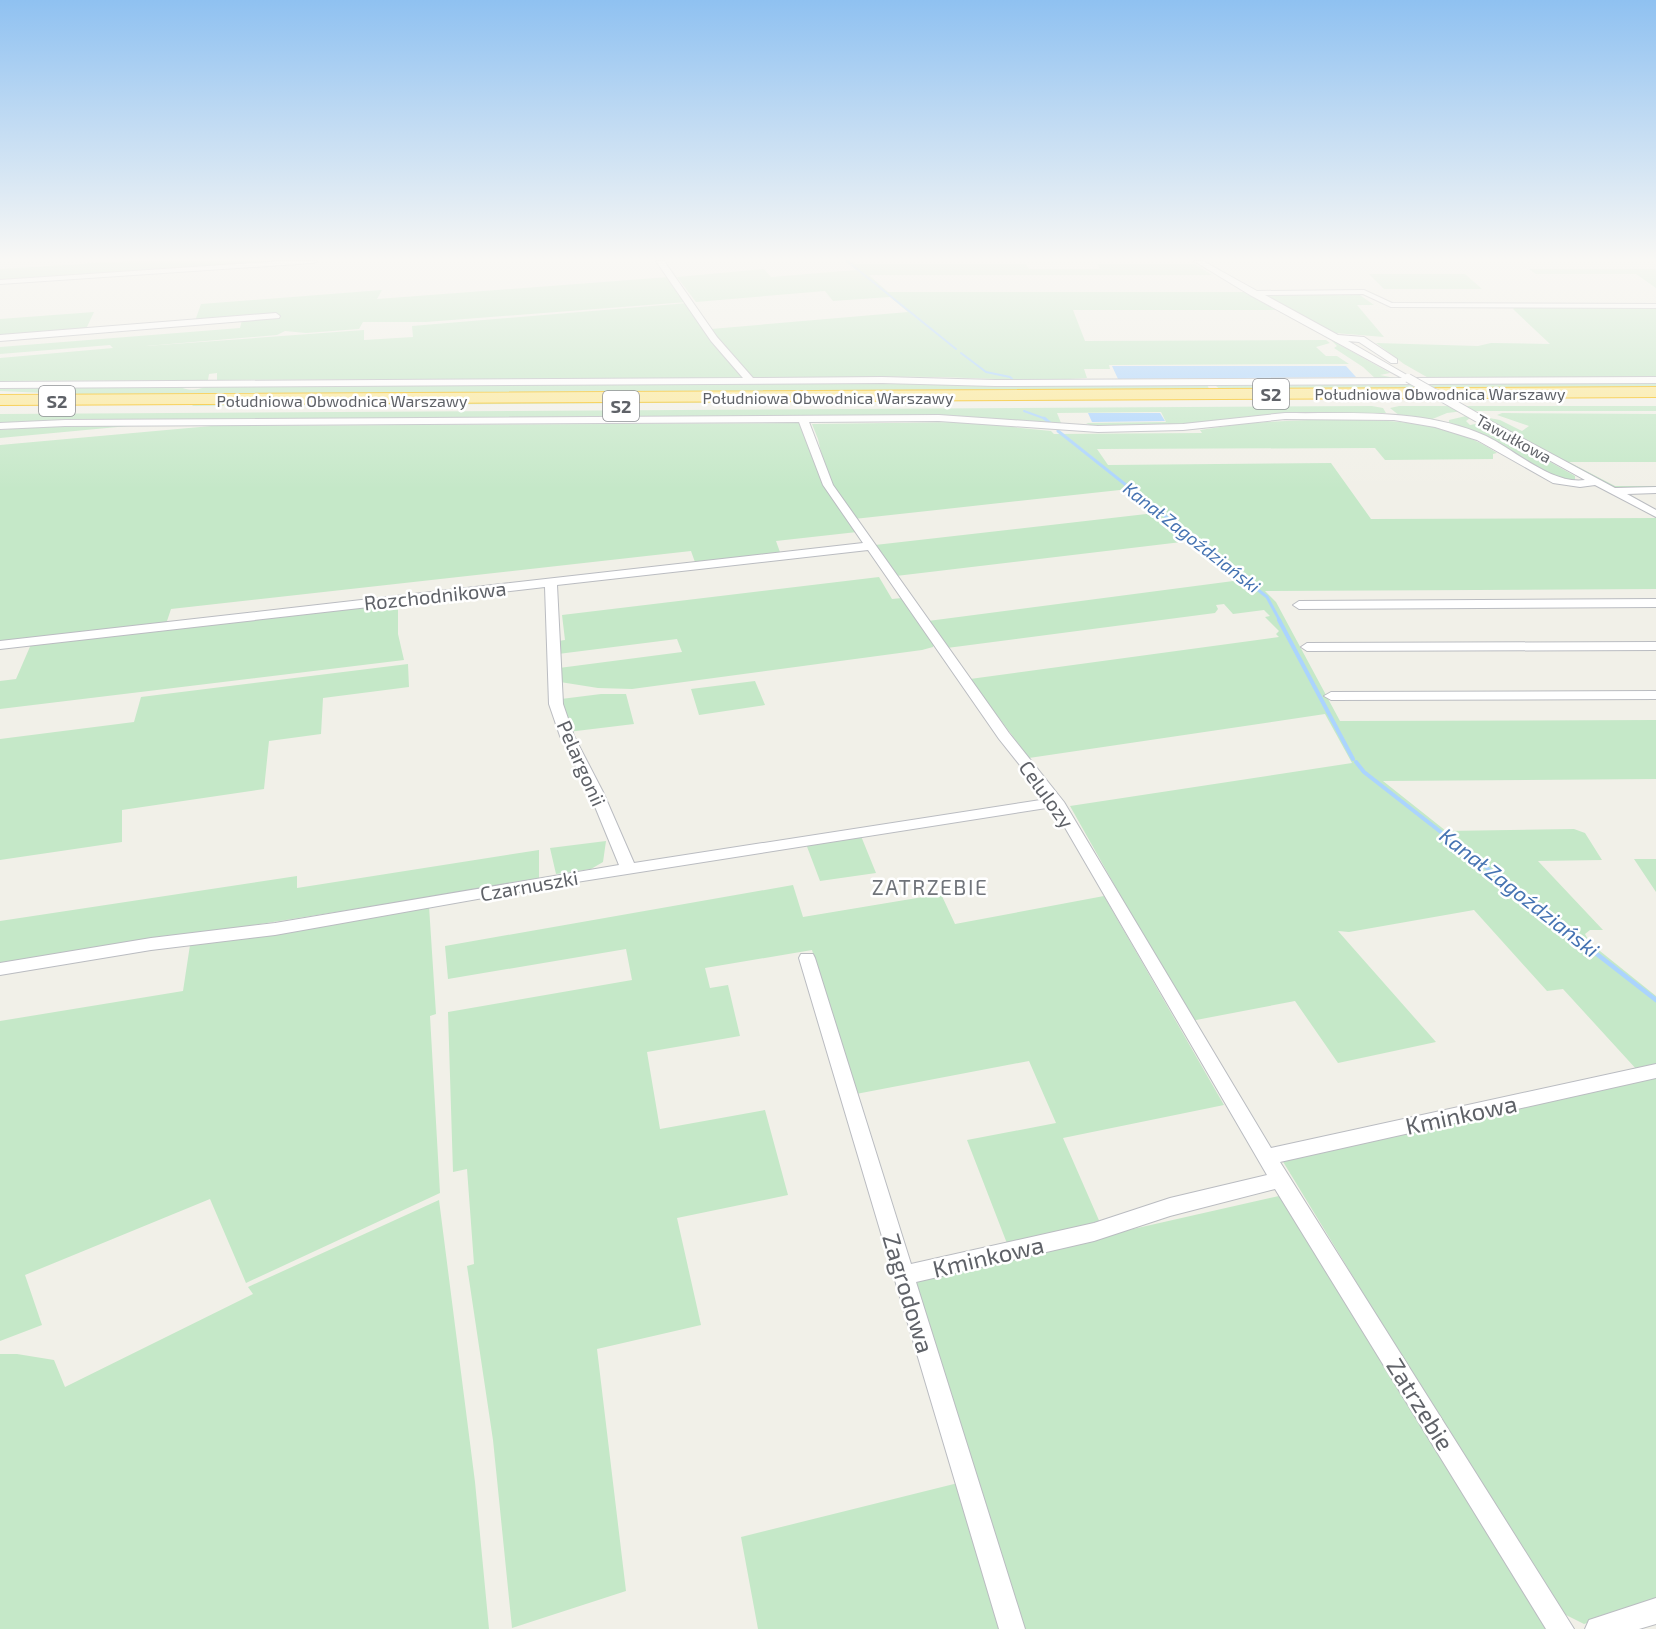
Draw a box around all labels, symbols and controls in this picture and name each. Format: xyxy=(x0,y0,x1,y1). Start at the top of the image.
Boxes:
road number: S2 xyxy=(1253,379,1289,409)
street label: Południowa Obwodnica Warszawy xyxy=(1314,384,1566,403)
road number: S2 xyxy=(39,386,75,416)
street label: Południowa Obwodnica Warszawy xyxy=(702,388,954,407)
street label: Południowa Obwodnica Warszawy xyxy=(216,391,468,410)
road number: S2 xyxy=(603,391,639,421)
street label: Tawułkowa xyxy=(1473,410,1555,466)
water label: Kanał Zagoździański xyxy=(1119,477,1265,598)
street label: Rozchodnikowa xyxy=(363,576,507,614)
street label: Pelargonii xyxy=(552,716,612,810)
street label: Celulozy xyxy=(1015,756,1080,833)
water label: Kanał Zagoździański xyxy=(1435,822,1605,962)
street label: Czarnuszki xyxy=(478,865,580,905)
district label: ZATRZEBIE xyxy=(872,874,988,899)
street label: Kminkowa xyxy=(1403,1088,1519,1140)
street label: Kminkowa xyxy=(929,1229,1047,1283)
street label: Zagrodowa xyxy=(877,1230,941,1356)
street label: Zatrzebie xyxy=(1381,1353,1461,1455)

